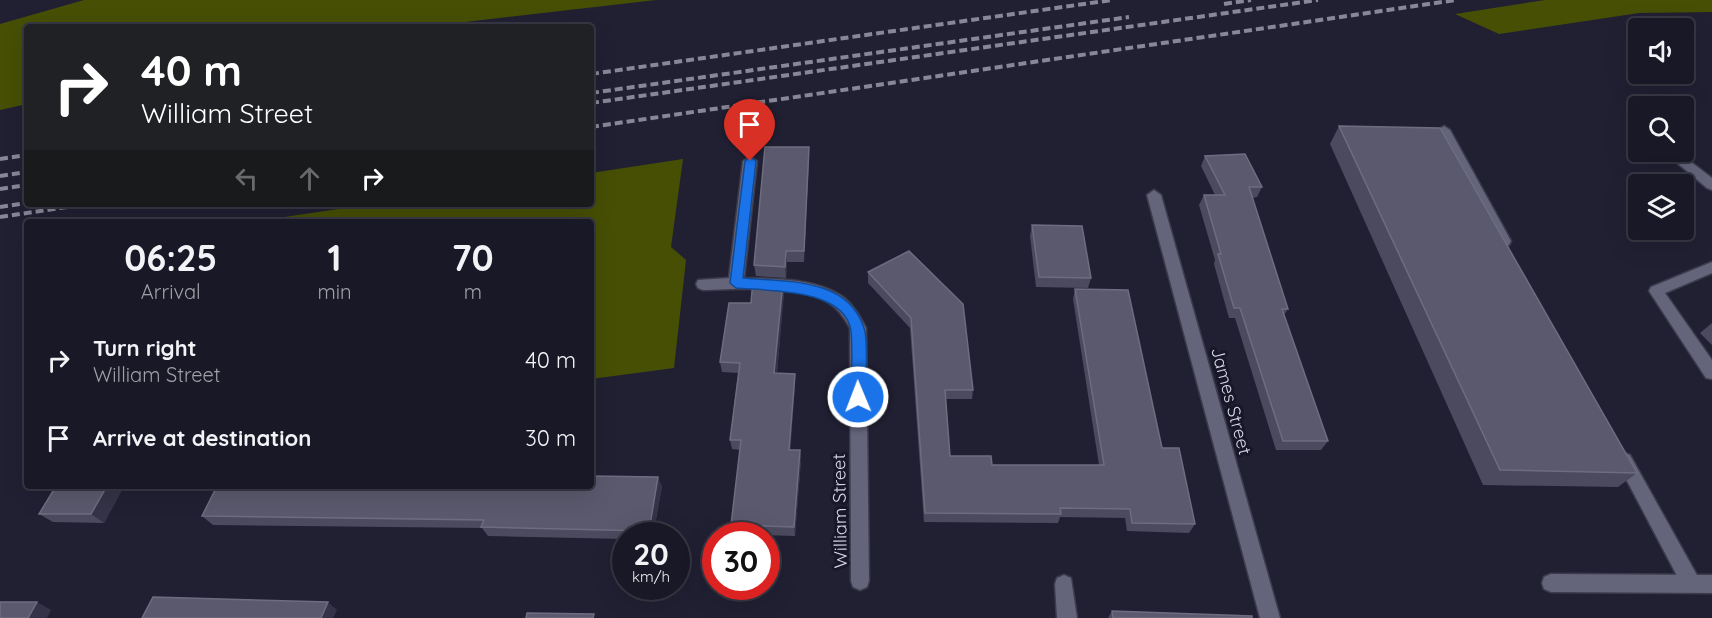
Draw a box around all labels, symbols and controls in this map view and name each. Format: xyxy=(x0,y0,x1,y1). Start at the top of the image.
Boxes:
map controls xyxy=(1628,18,1694,240)
button: sound xyxy=(1628,18,1694,84)
text: 40 m xyxy=(141,44,242,97)
icon: right xyxy=(42,48,120,126)
text: William Street xyxy=(141,96,313,130)
button: search xyxy=(1628,96,1694,162)
pin xyxy=(724,99,775,161)
icon: arrive xyxy=(733,108,766,141)
icon: left xyxy=(230,162,263,195)
icon: ahead xyxy=(293,162,326,195)
icon: right xyxy=(356,162,389,195)
button: layers xyxy=(1628,174,1694,240)
text: 06:25 xyxy=(124,235,217,280)
text: 1 xyxy=(328,235,342,280)
text: 70 xyxy=(452,235,494,280)
text: Arrival xyxy=(141,279,201,304)
text: min xyxy=(318,279,352,304)
text: m xyxy=(464,279,482,304)
text: Turn right xyxy=(93,334,197,362)
icon: right xyxy=(42,344,75,377)
street label: James Street xyxy=(1206,345,1257,457)
text: 40 m xyxy=(525,346,576,374)
text: William Street xyxy=(93,362,221,387)
position arrow xyxy=(826,365,890,429)
icon: arrive xyxy=(42,422,75,455)
text: Arrive at destination xyxy=(93,424,311,452)
text: 30 m xyxy=(525,424,576,452)
street label: William Street xyxy=(827,453,852,569)
speed limit sign: 30 xyxy=(702,522,780,600)
text: 20 xyxy=(633,535,669,573)
text: km/h xyxy=(632,567,670,586)

